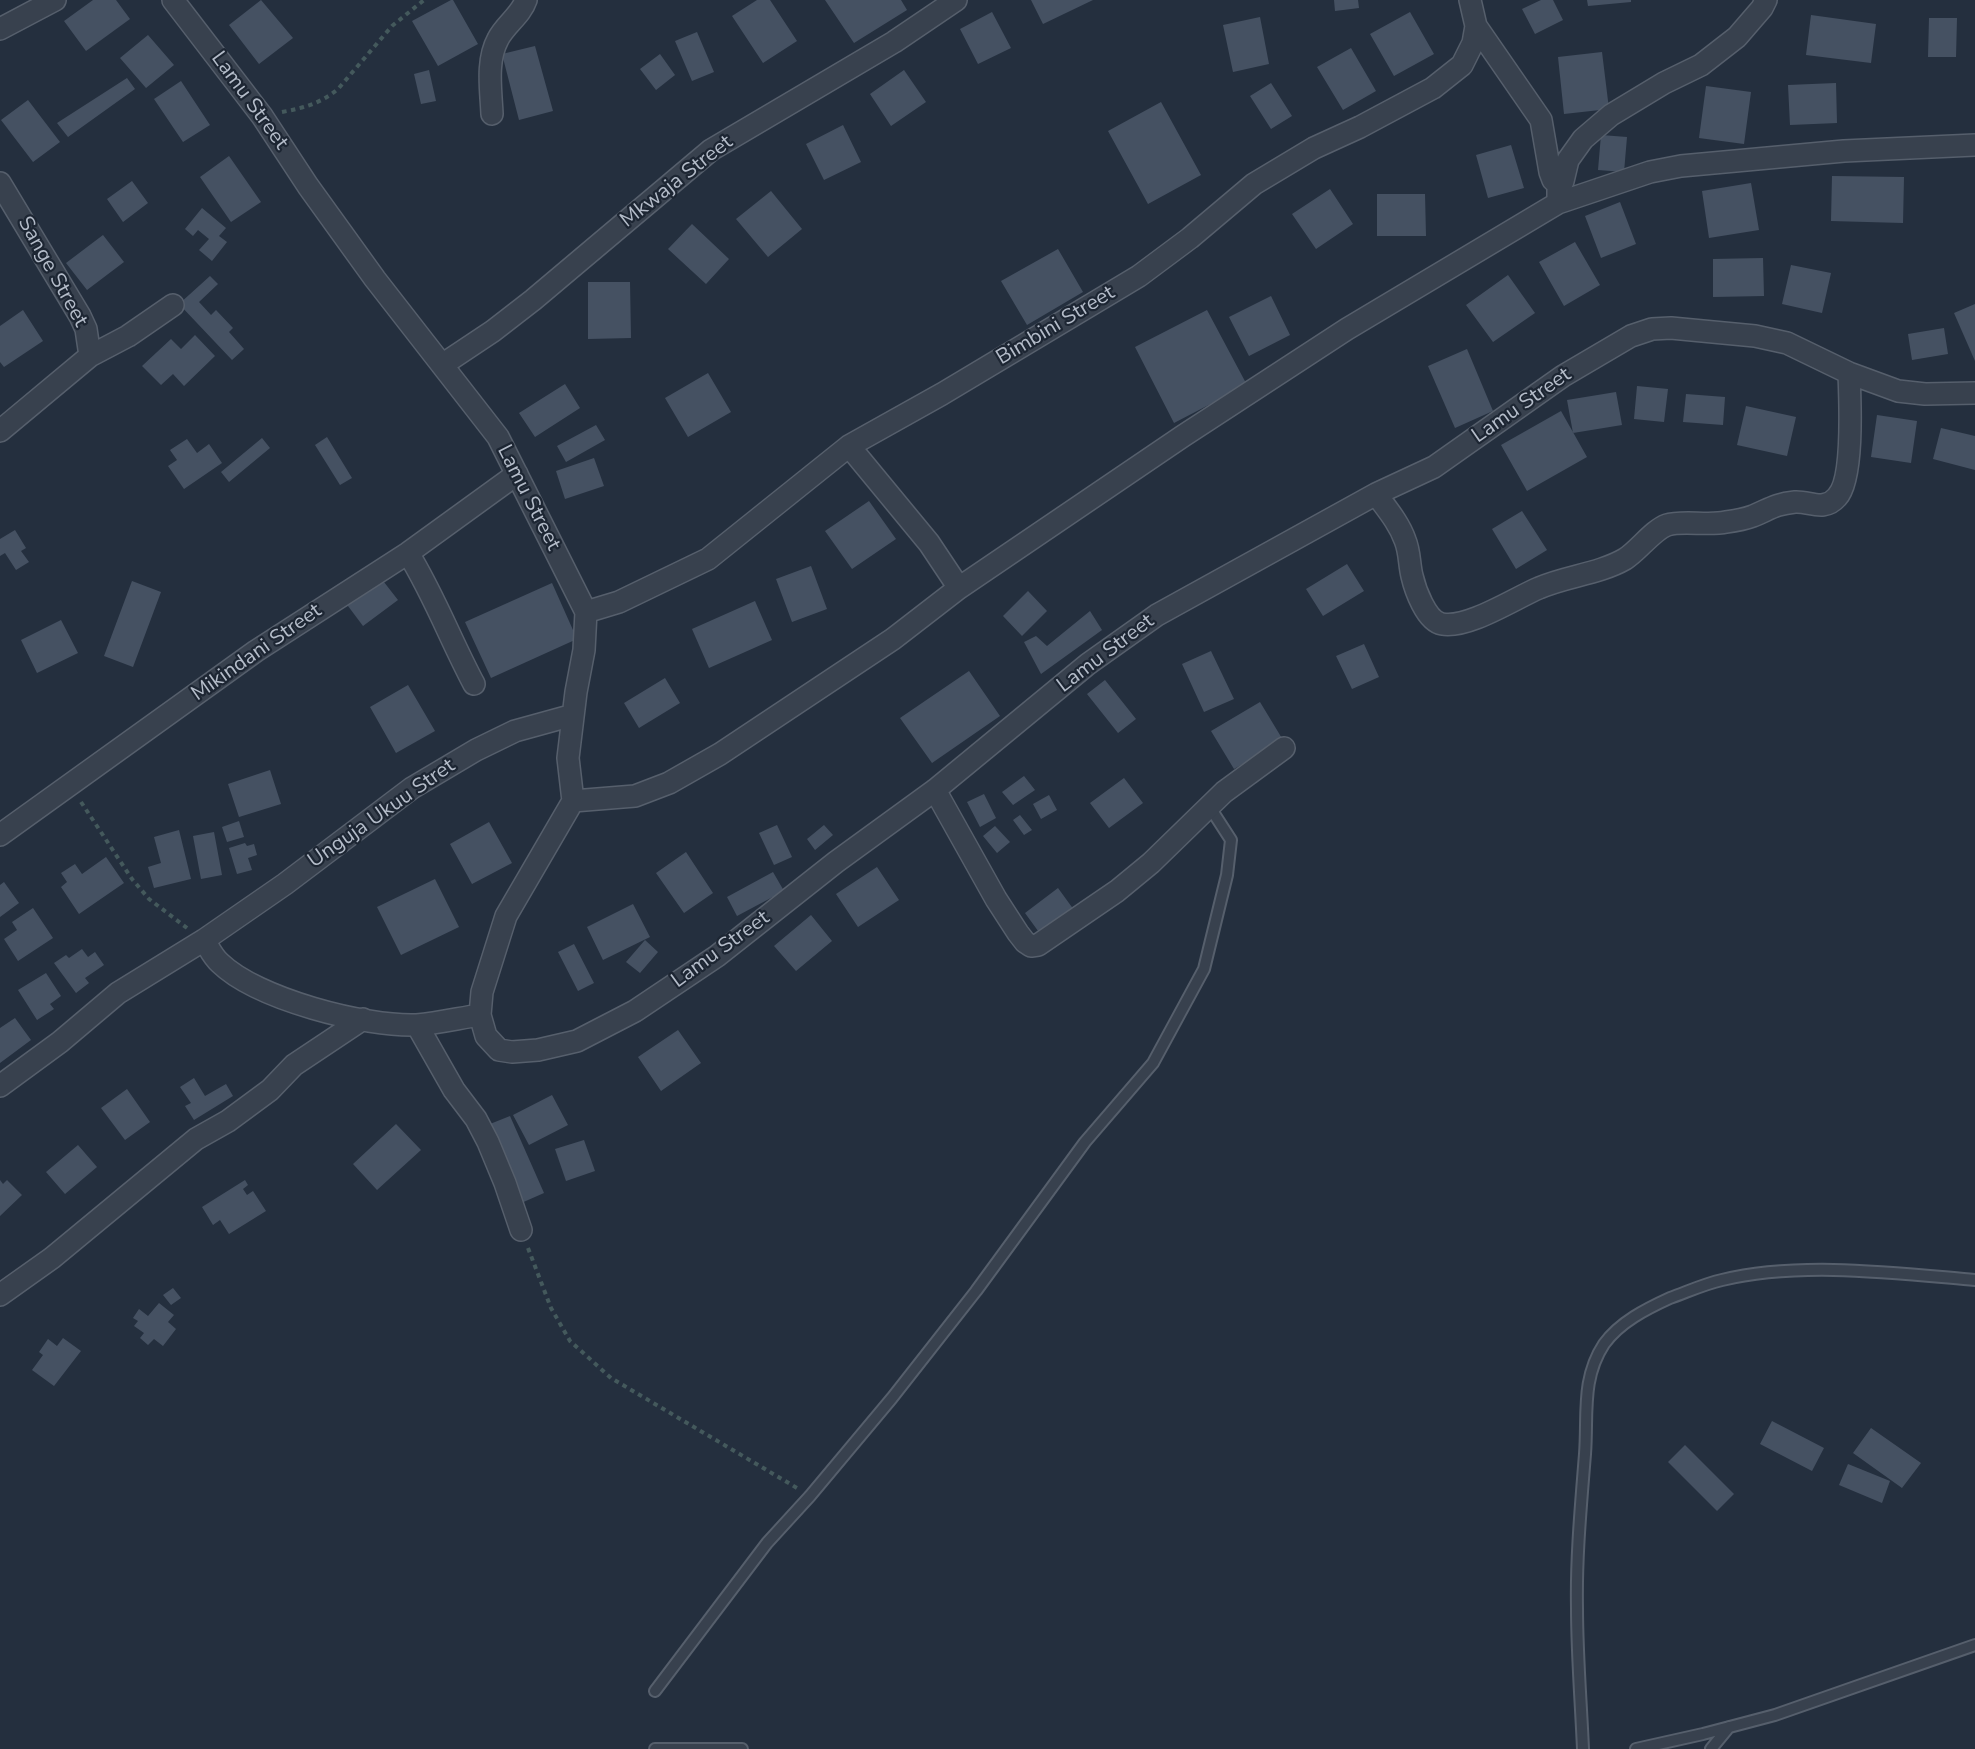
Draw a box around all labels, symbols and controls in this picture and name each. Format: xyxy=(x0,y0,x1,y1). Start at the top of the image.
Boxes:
street label: Lamu Street xyxy=(205,47,293,155)
street label: Mkwaja Street xyxy=(616,130,738,234)
street label: Sange Street xyxy=(11,212,93,332)
street label: Bimbini Street xyxy=(992,281,1120,371)
street label: Lamu Street xyxy=(1468,363,1576,449)
street label: Lamu Street xyxy=(491,441,565,555)
street label: Mikindani Street xyxy=(187,599,327,707)
street label: Lamu Street xyxy=(1053,609,1159,699)
street label: Unguja Ukuu Stret xyxy=(304,754,460,874)
street label: Lamu Street xyxy=(667,906,775,994)

